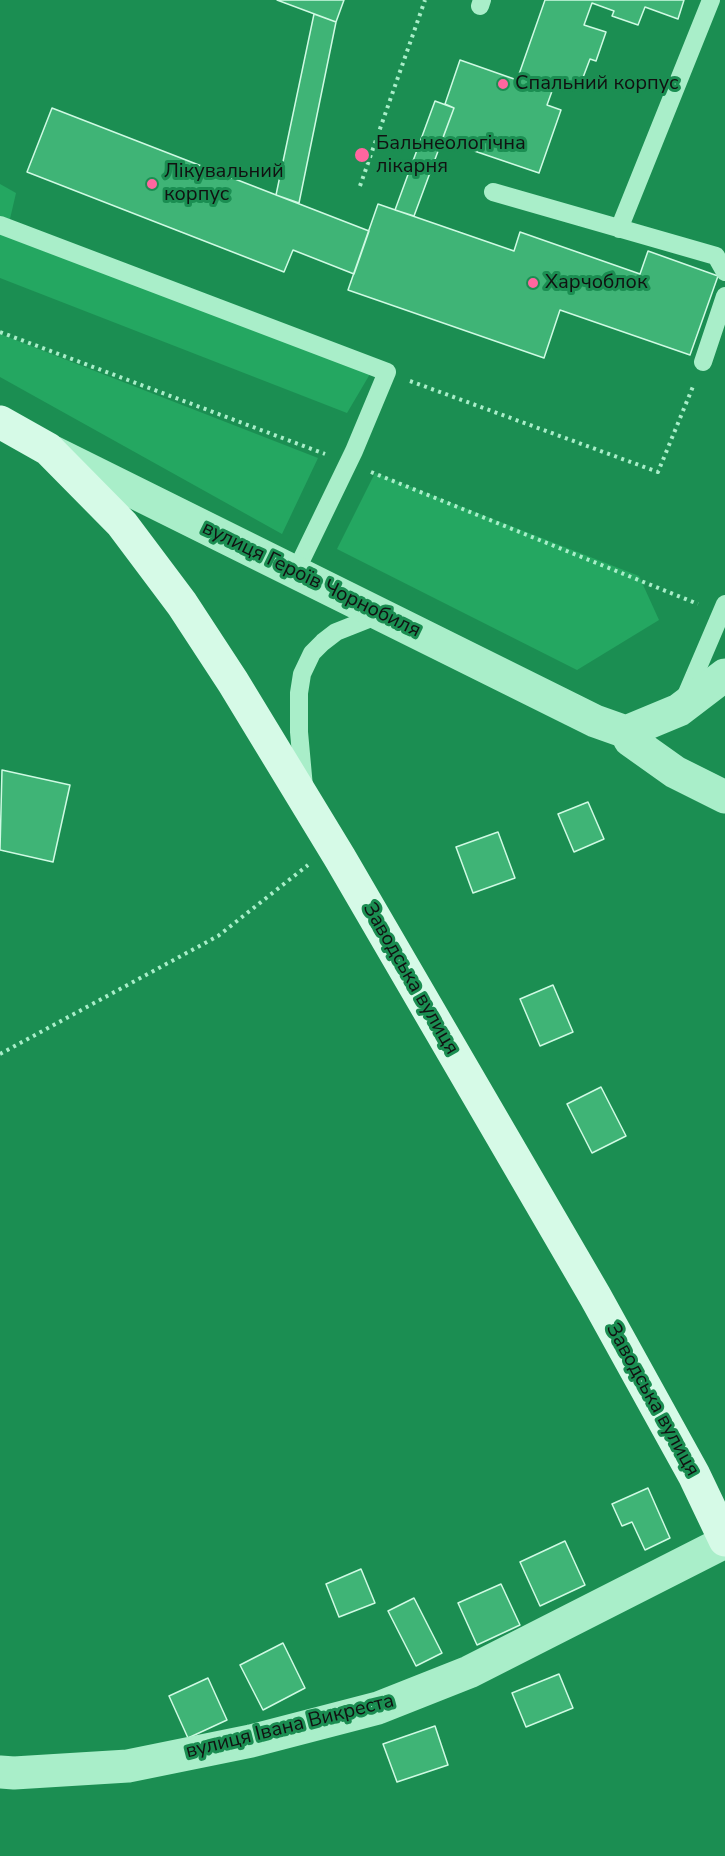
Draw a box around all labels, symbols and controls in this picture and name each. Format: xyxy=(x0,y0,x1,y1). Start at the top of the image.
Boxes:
place label: Спальний корпус xyxy=(515,72,679,96)
marker: Спальний корпус xyxy=(496,77,510,91)
place label: Бальнеологічна лікарня xyxy=(376,132,526,179)
marker: Бальнеологічна лікарня xyxy=(353,146,371,164)
place label: Лікувальний корпус xyxy=(164,160,284,207)
marker: Лікувальний корпус xyxy=(145,177,159,191)
place label: Харчоблок xyxy=(545,271,647,295)
marker: Харчоблок xyxy=(526,276,540,290)
street label: вулиця Героїв Чорнобиля xyxy=(198,517,424,643)
street label: Заводська вулиця xyxy=(357,899,463,1059)
street label: Заводська вулиця xyxy=(600,1319,704,1481)
street label: вулиця Івана Викреста xyxy=(183,1689,397,1765)

